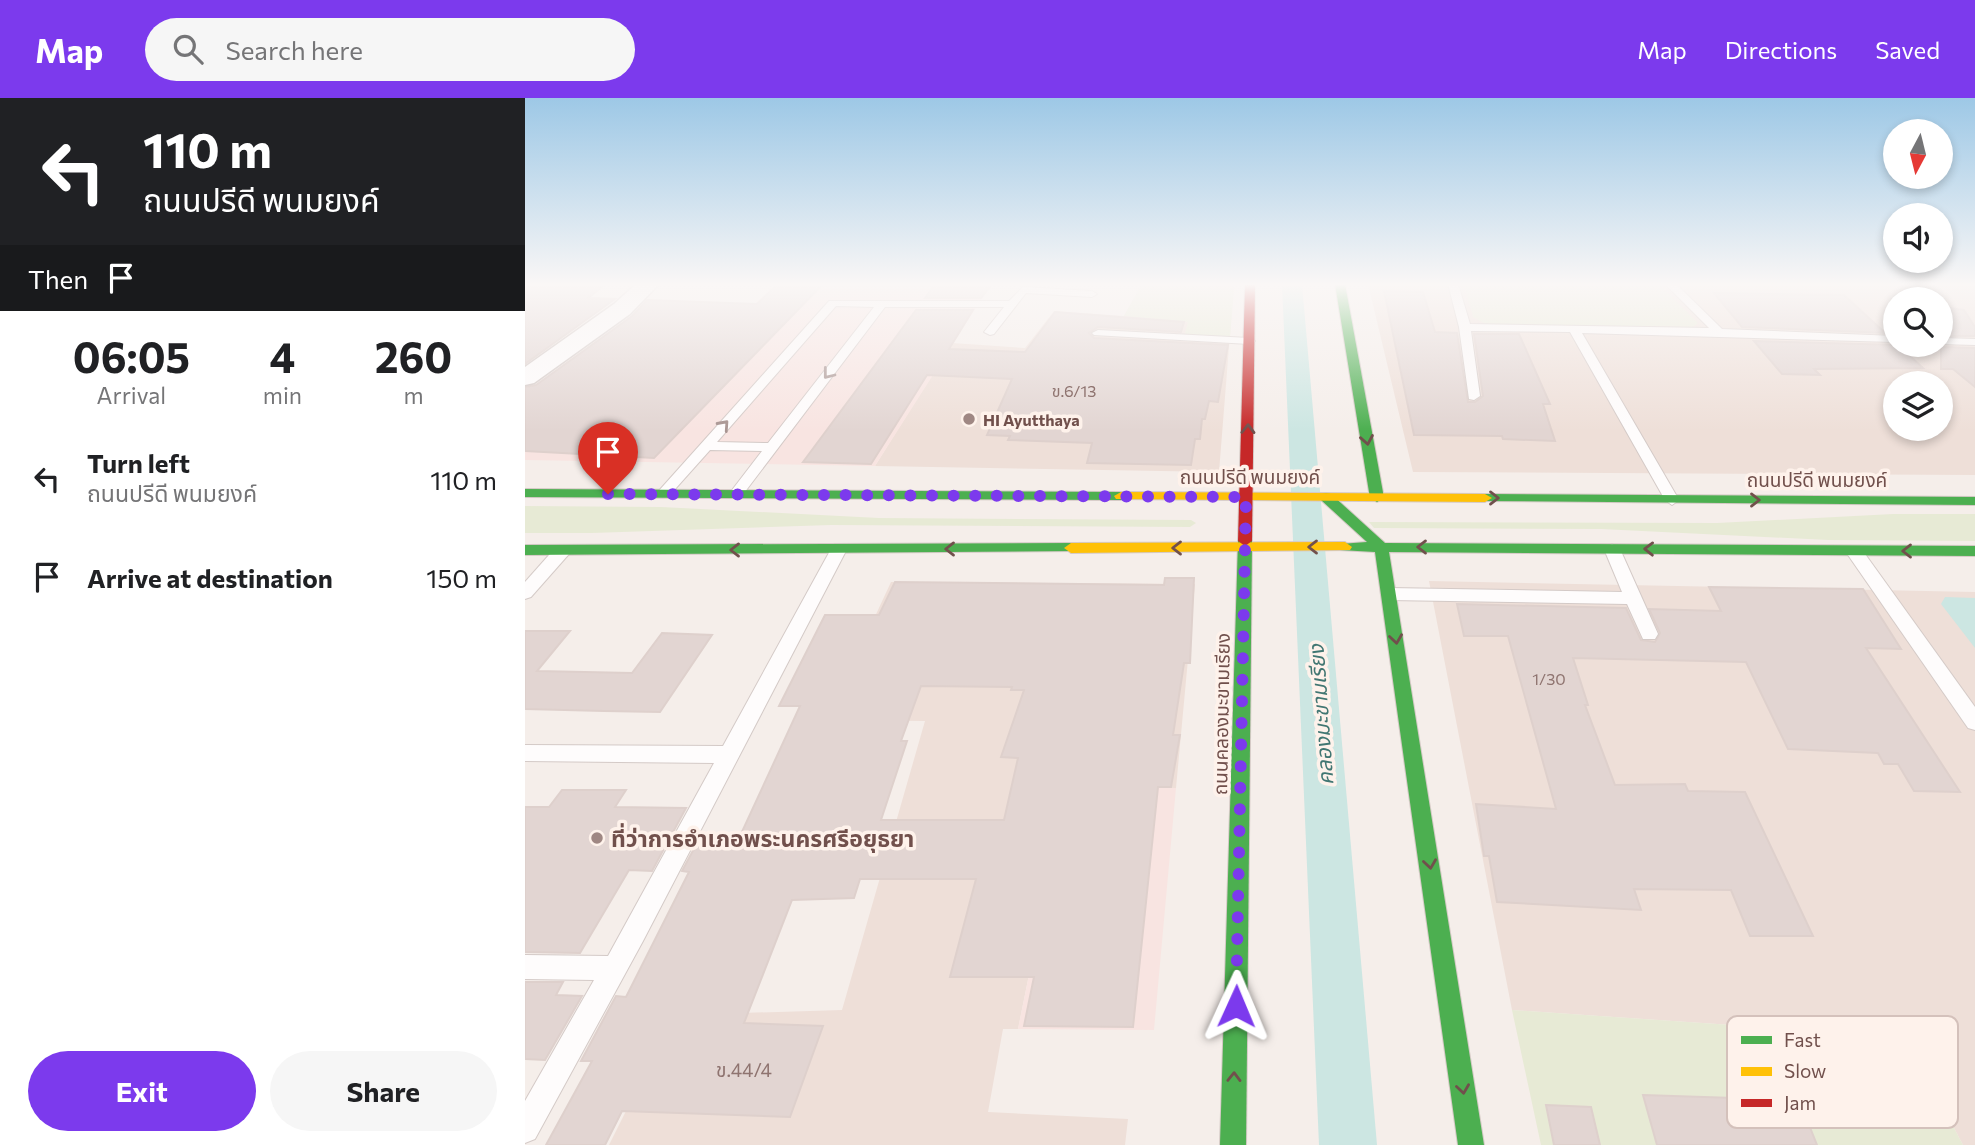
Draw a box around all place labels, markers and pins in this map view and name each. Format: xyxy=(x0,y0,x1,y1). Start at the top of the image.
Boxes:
place label: HI Ayutthaya xyxy=(983,410,1080,429)
marker: HI Ayutthaya xyxy=(961,411,977,427)
pin xyxy=(578,422,638,494)
place label: ที่ว่าการอำเภอพระนครศรีอยุธยา xyxy=(611,823,914,853)
marker: ที่ว่าการอำเภอพระนครศรีอยุธยา xyxy=(589,830,605,846)

